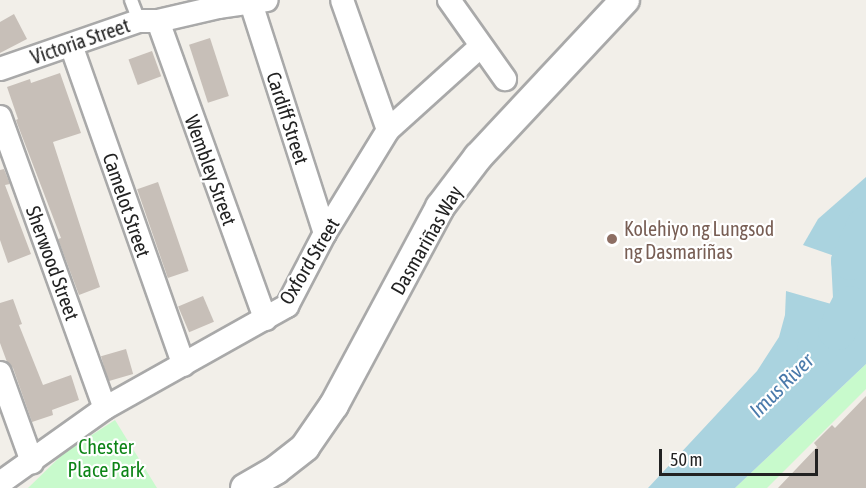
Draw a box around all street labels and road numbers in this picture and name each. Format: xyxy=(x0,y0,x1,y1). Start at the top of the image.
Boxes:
street label: Victoria Street xyxy=(27,13,133,69)
street label: Cardiff Street xyxy=(262,69,314,167)
street label: Wembley Street xyxy=(180,112,242,228)
street label: Camelot Street xyxy=(98,150,156,260)
street label: Dasmariñas Way xyxy=(385,181,467,299)
street label: Sherwood Street xyxy=(21,203,85,323)
street label: Oxford Street xyxy=(274,213,344,309)

